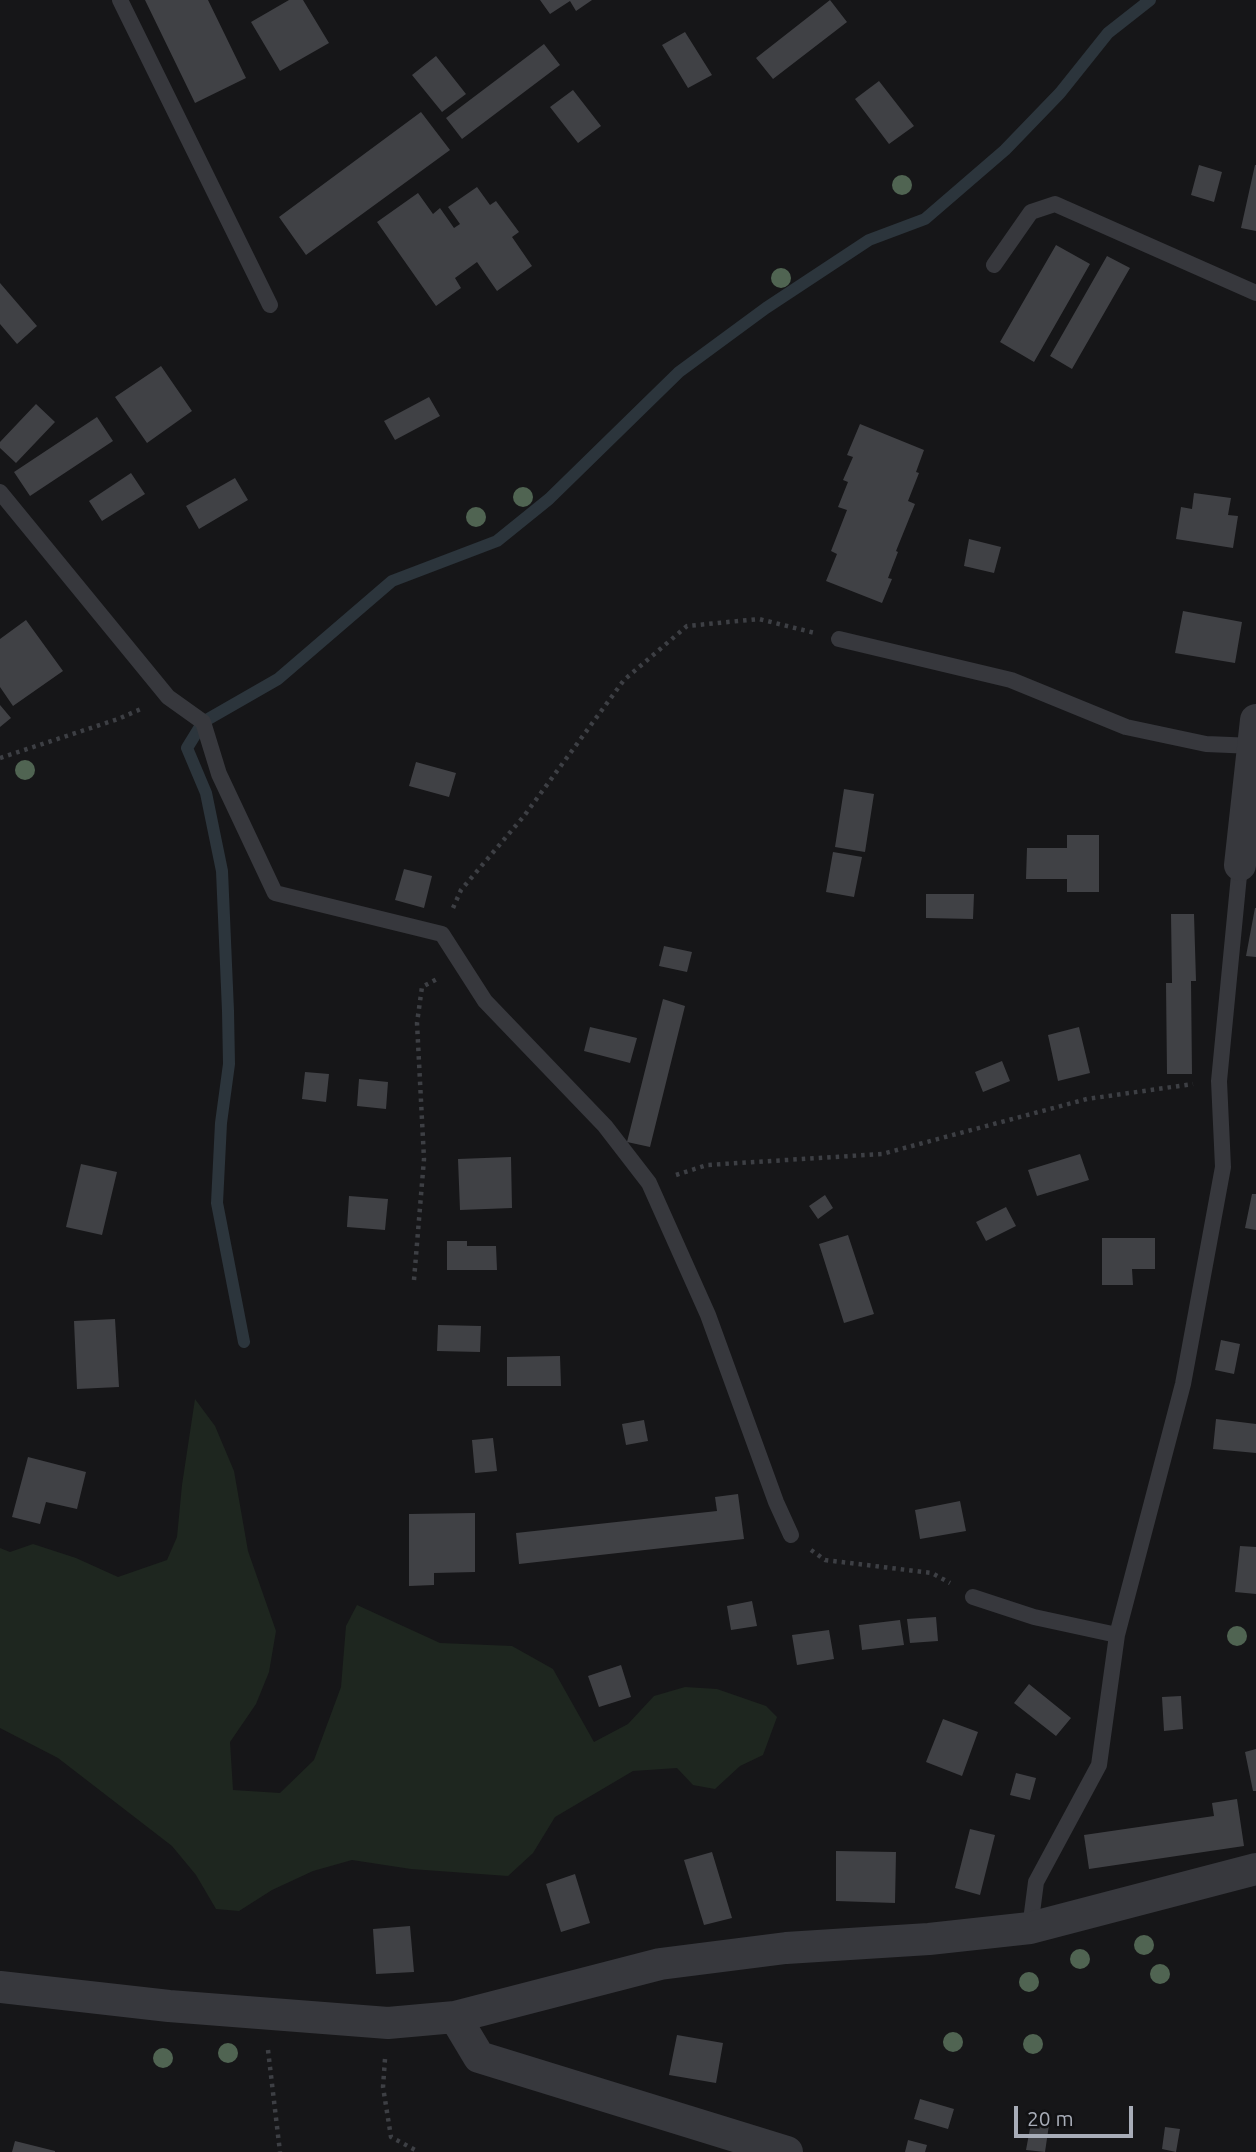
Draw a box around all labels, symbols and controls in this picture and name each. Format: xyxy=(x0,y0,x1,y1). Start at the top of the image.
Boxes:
scale bar xyxy=(1018,2092,1137,2136)
text: 20 m xyxy=(1027,2106,1074,2130)

